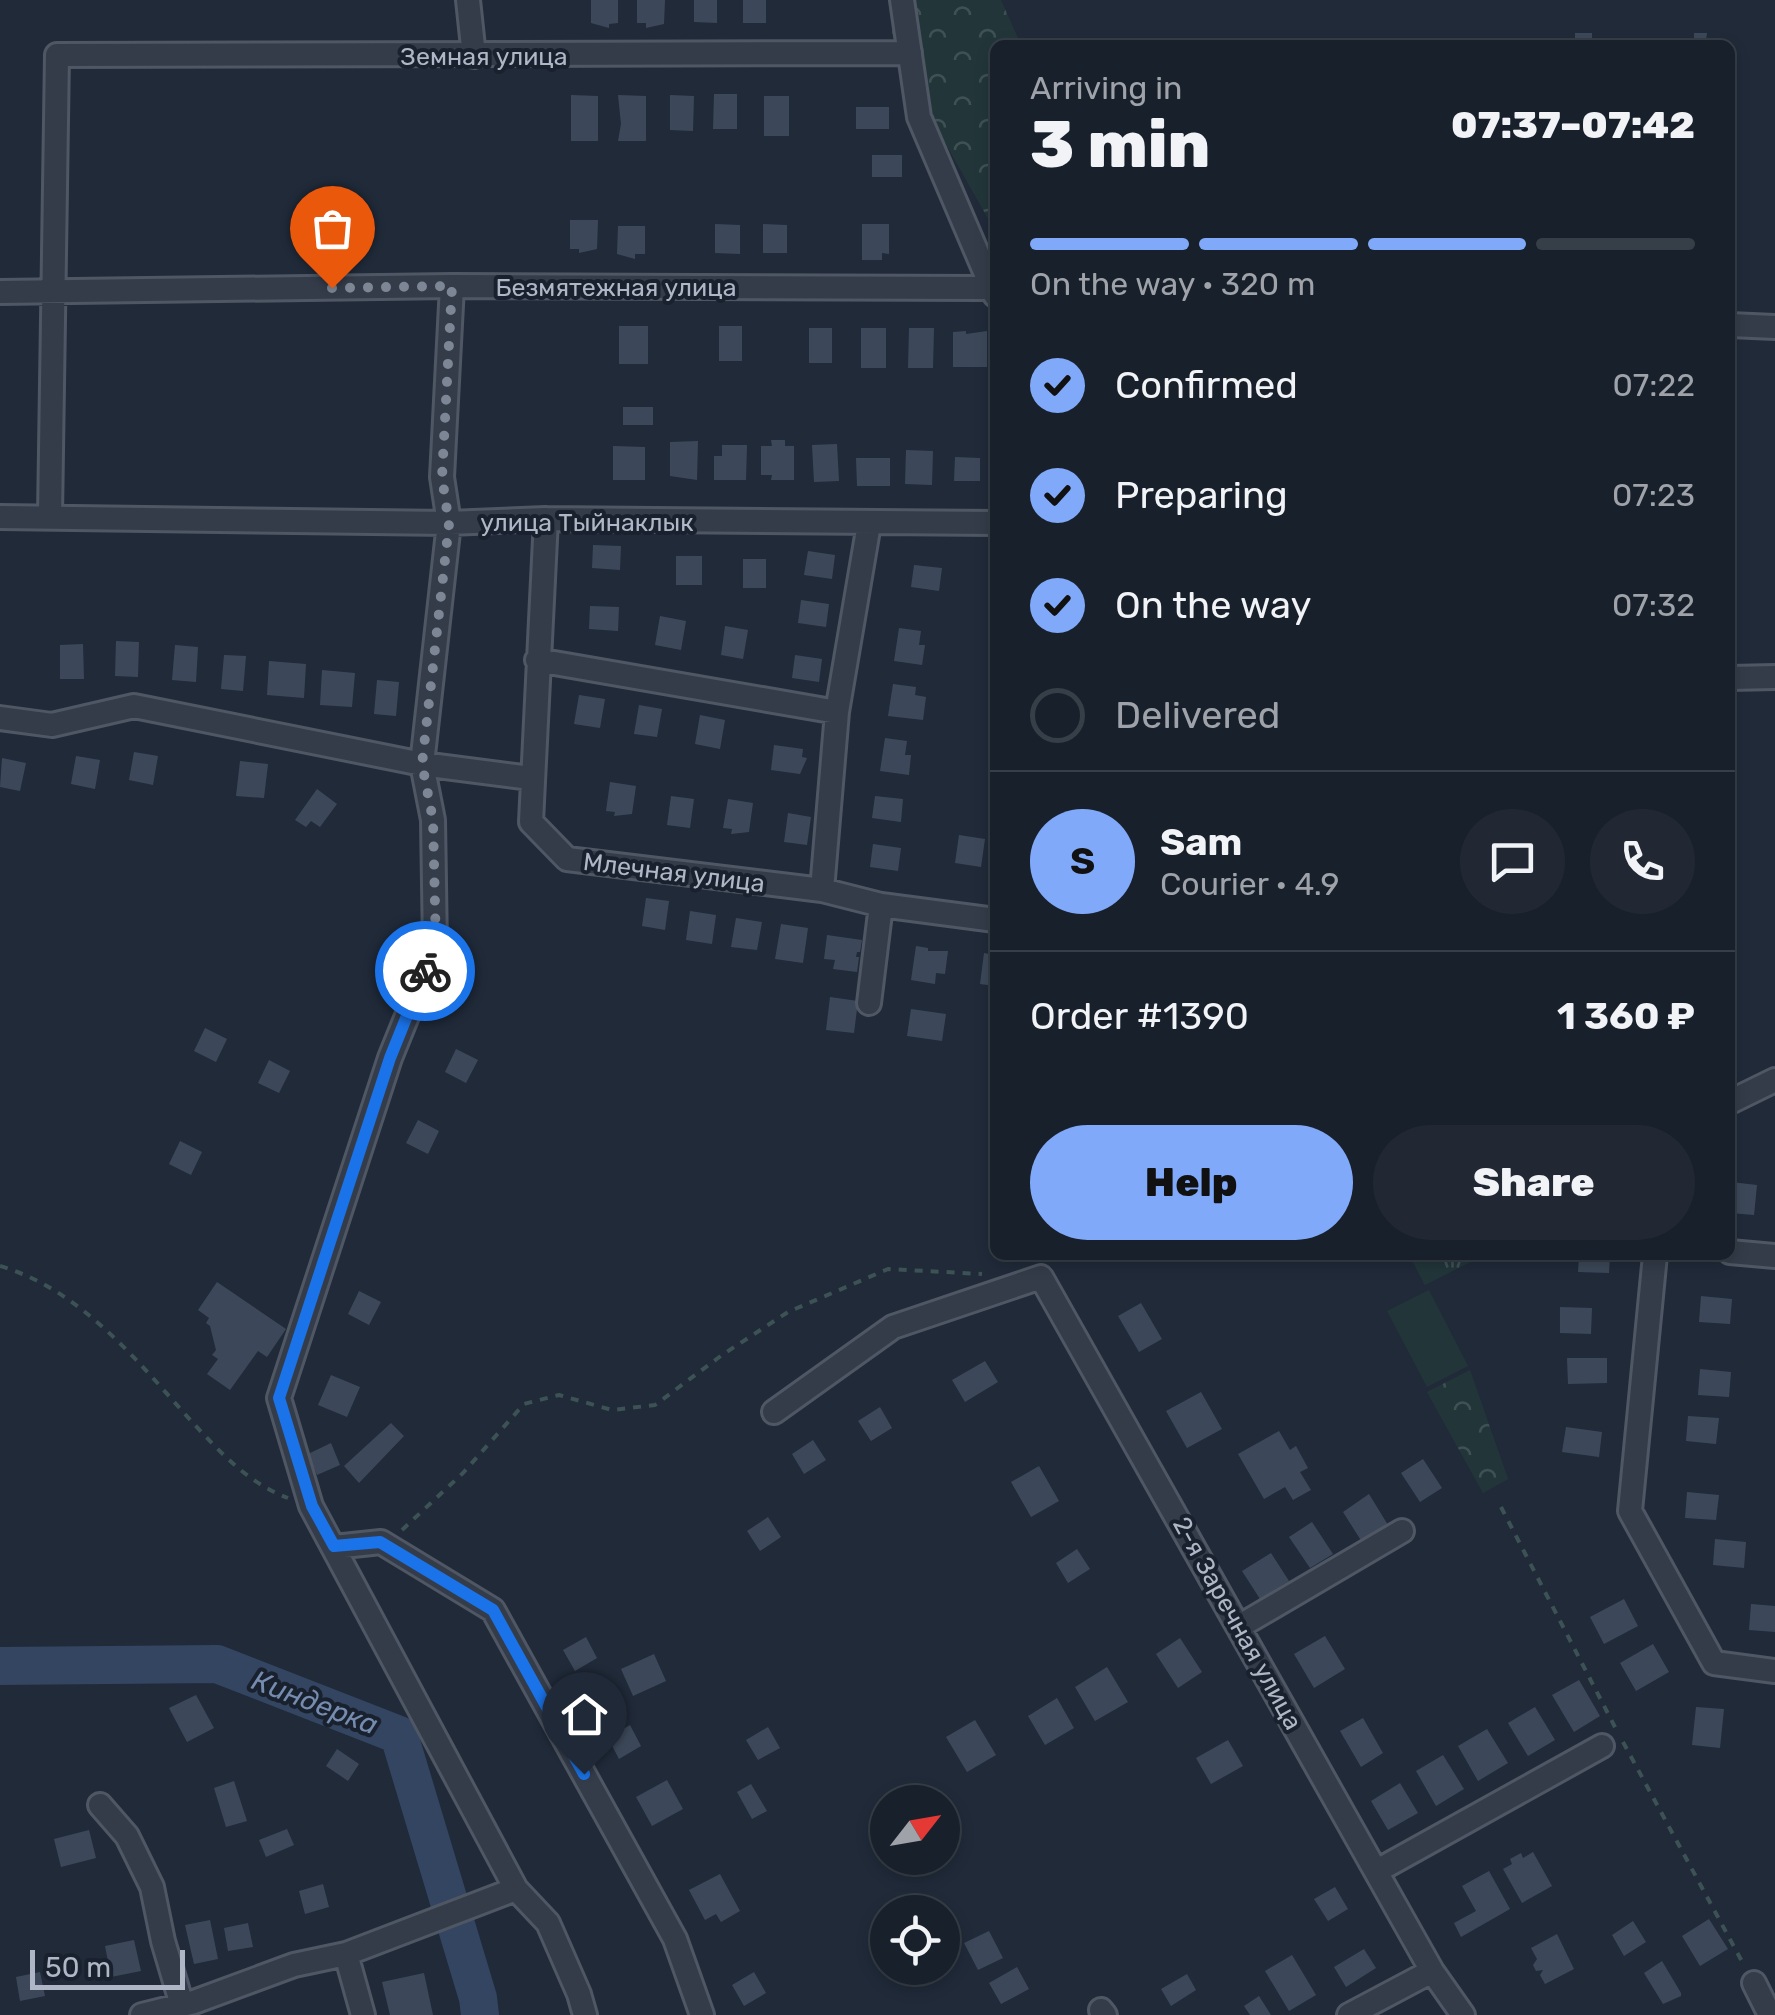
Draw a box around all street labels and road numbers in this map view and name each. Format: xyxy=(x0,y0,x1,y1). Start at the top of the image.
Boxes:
street label: Земная улица xyxy=(400,42,568,71)
street label: Безмятежная улица xyxy=(496,273,736,302)
street label: улица Тыйнаклык xyxy=(480,508,694,537)
street label: Млечная улица xyxy=(581,847,766,898)
street label: 2-я Заречная улица xyxy=(1167,1512,1308,1735)

